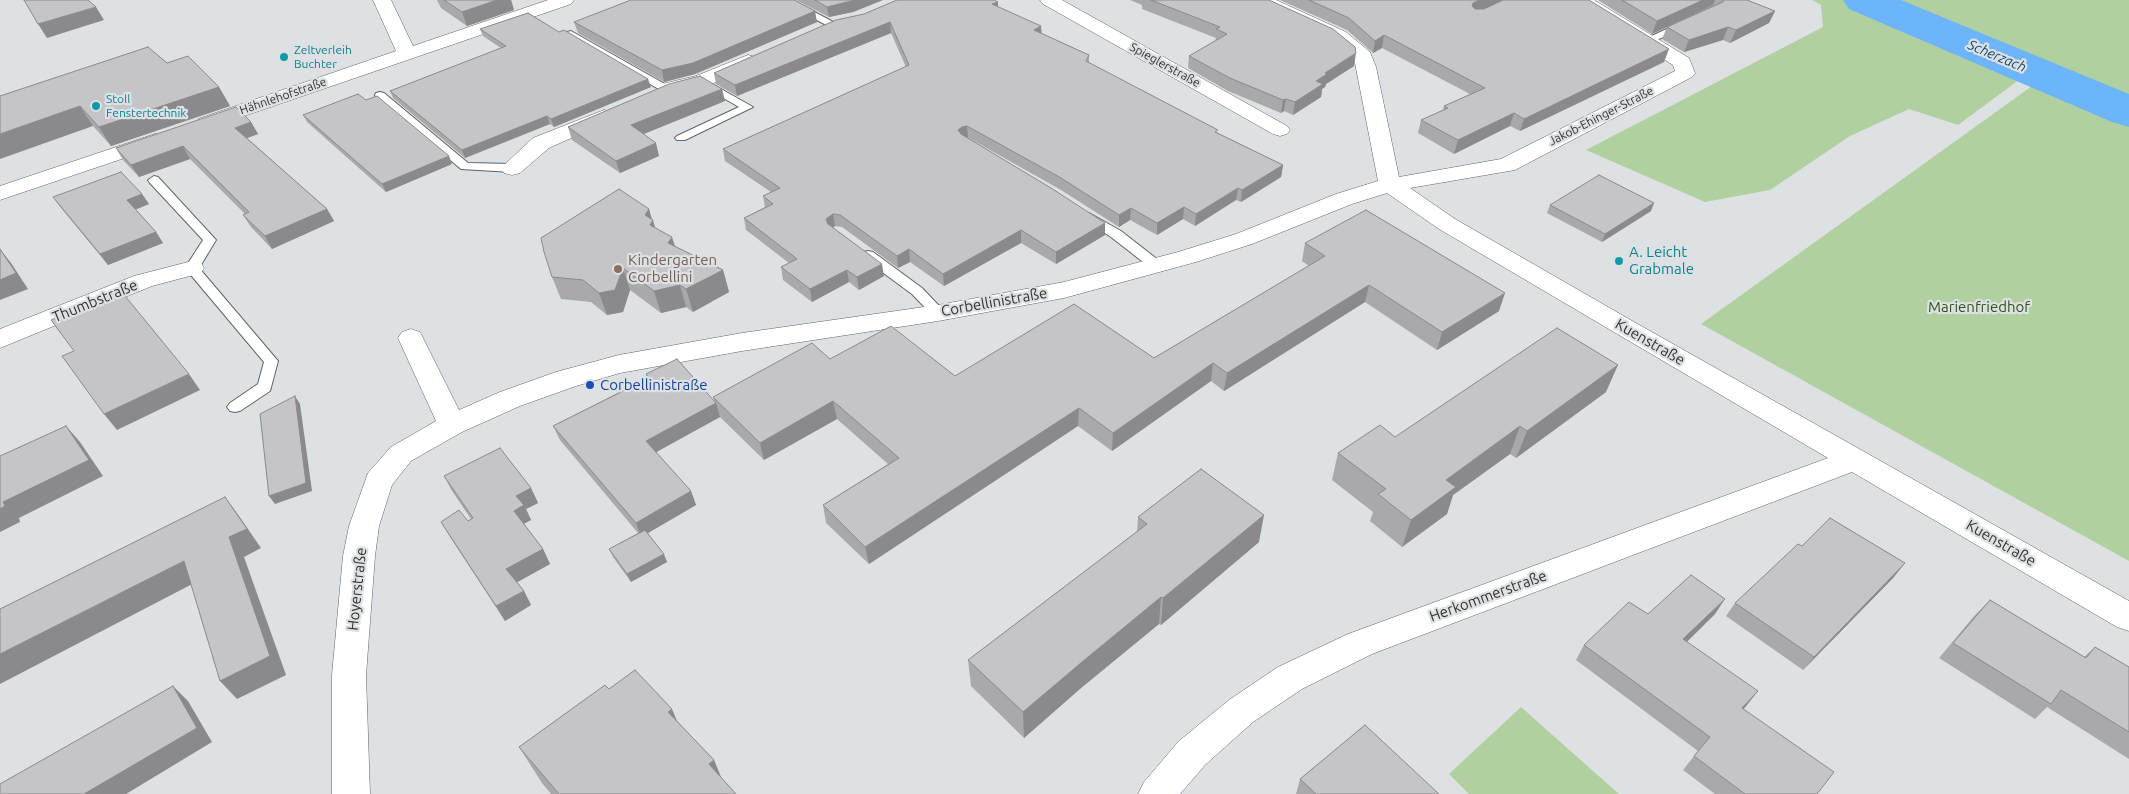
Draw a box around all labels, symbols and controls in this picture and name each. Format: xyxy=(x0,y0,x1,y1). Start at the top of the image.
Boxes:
water label: Scherzach xyxy=(1965,36,2029,76)
street label: Spieglerstraße xyxy=(1127,40,1203,90)
place label: Zeltverleih Buchter xyxy=(294,43,352,71)
marker: Zeltverleih Buchter xyxy=(278,51,290,63)
street label: Hähnlehofstraße xyxy=(238,74,328,118)
street label: Jakob-Ehinger-Straße xyxy=(1546,83,1656,149)
place label: Stoll Fenstertechnik xyxy=(106,92,186,120)
marker: Stoll Fenstertechnik xyxy=(90,100,102,112)
place label: A. Leicht Grabmale xyxy=(1629,243,1694,278)
place label: Kindergarten Corbellini xyxy=(628,251,717,286)
marker: A. Leicht Grabmale xyxy=(1613,255,1625,267)
marker: Kindergarten Corbellini xyxy=(612,263,624,275)
street label: Thumbstraße xyxy=(50,276,140,326)
street label: Corbellinistraße xyxy=(939,284,1049,320)
park label: Marienfriedhof xyxy=(1928,298,2030,316)
street label: Kuenstraße xyxy=(1612,315,1688,369)
place label: Corbellinistraße xyxy=(600,376,708,394)
marker: Corbellinistraße xyxy=(584,379,596,391)
street label: Kuenstraße xyxy=(1963,516,2039,570)
street label: Hoyerstraße xyxy=(344,547,370,631)
street label: Herkommerstraße xyxy=(1427,566,1549,626)

